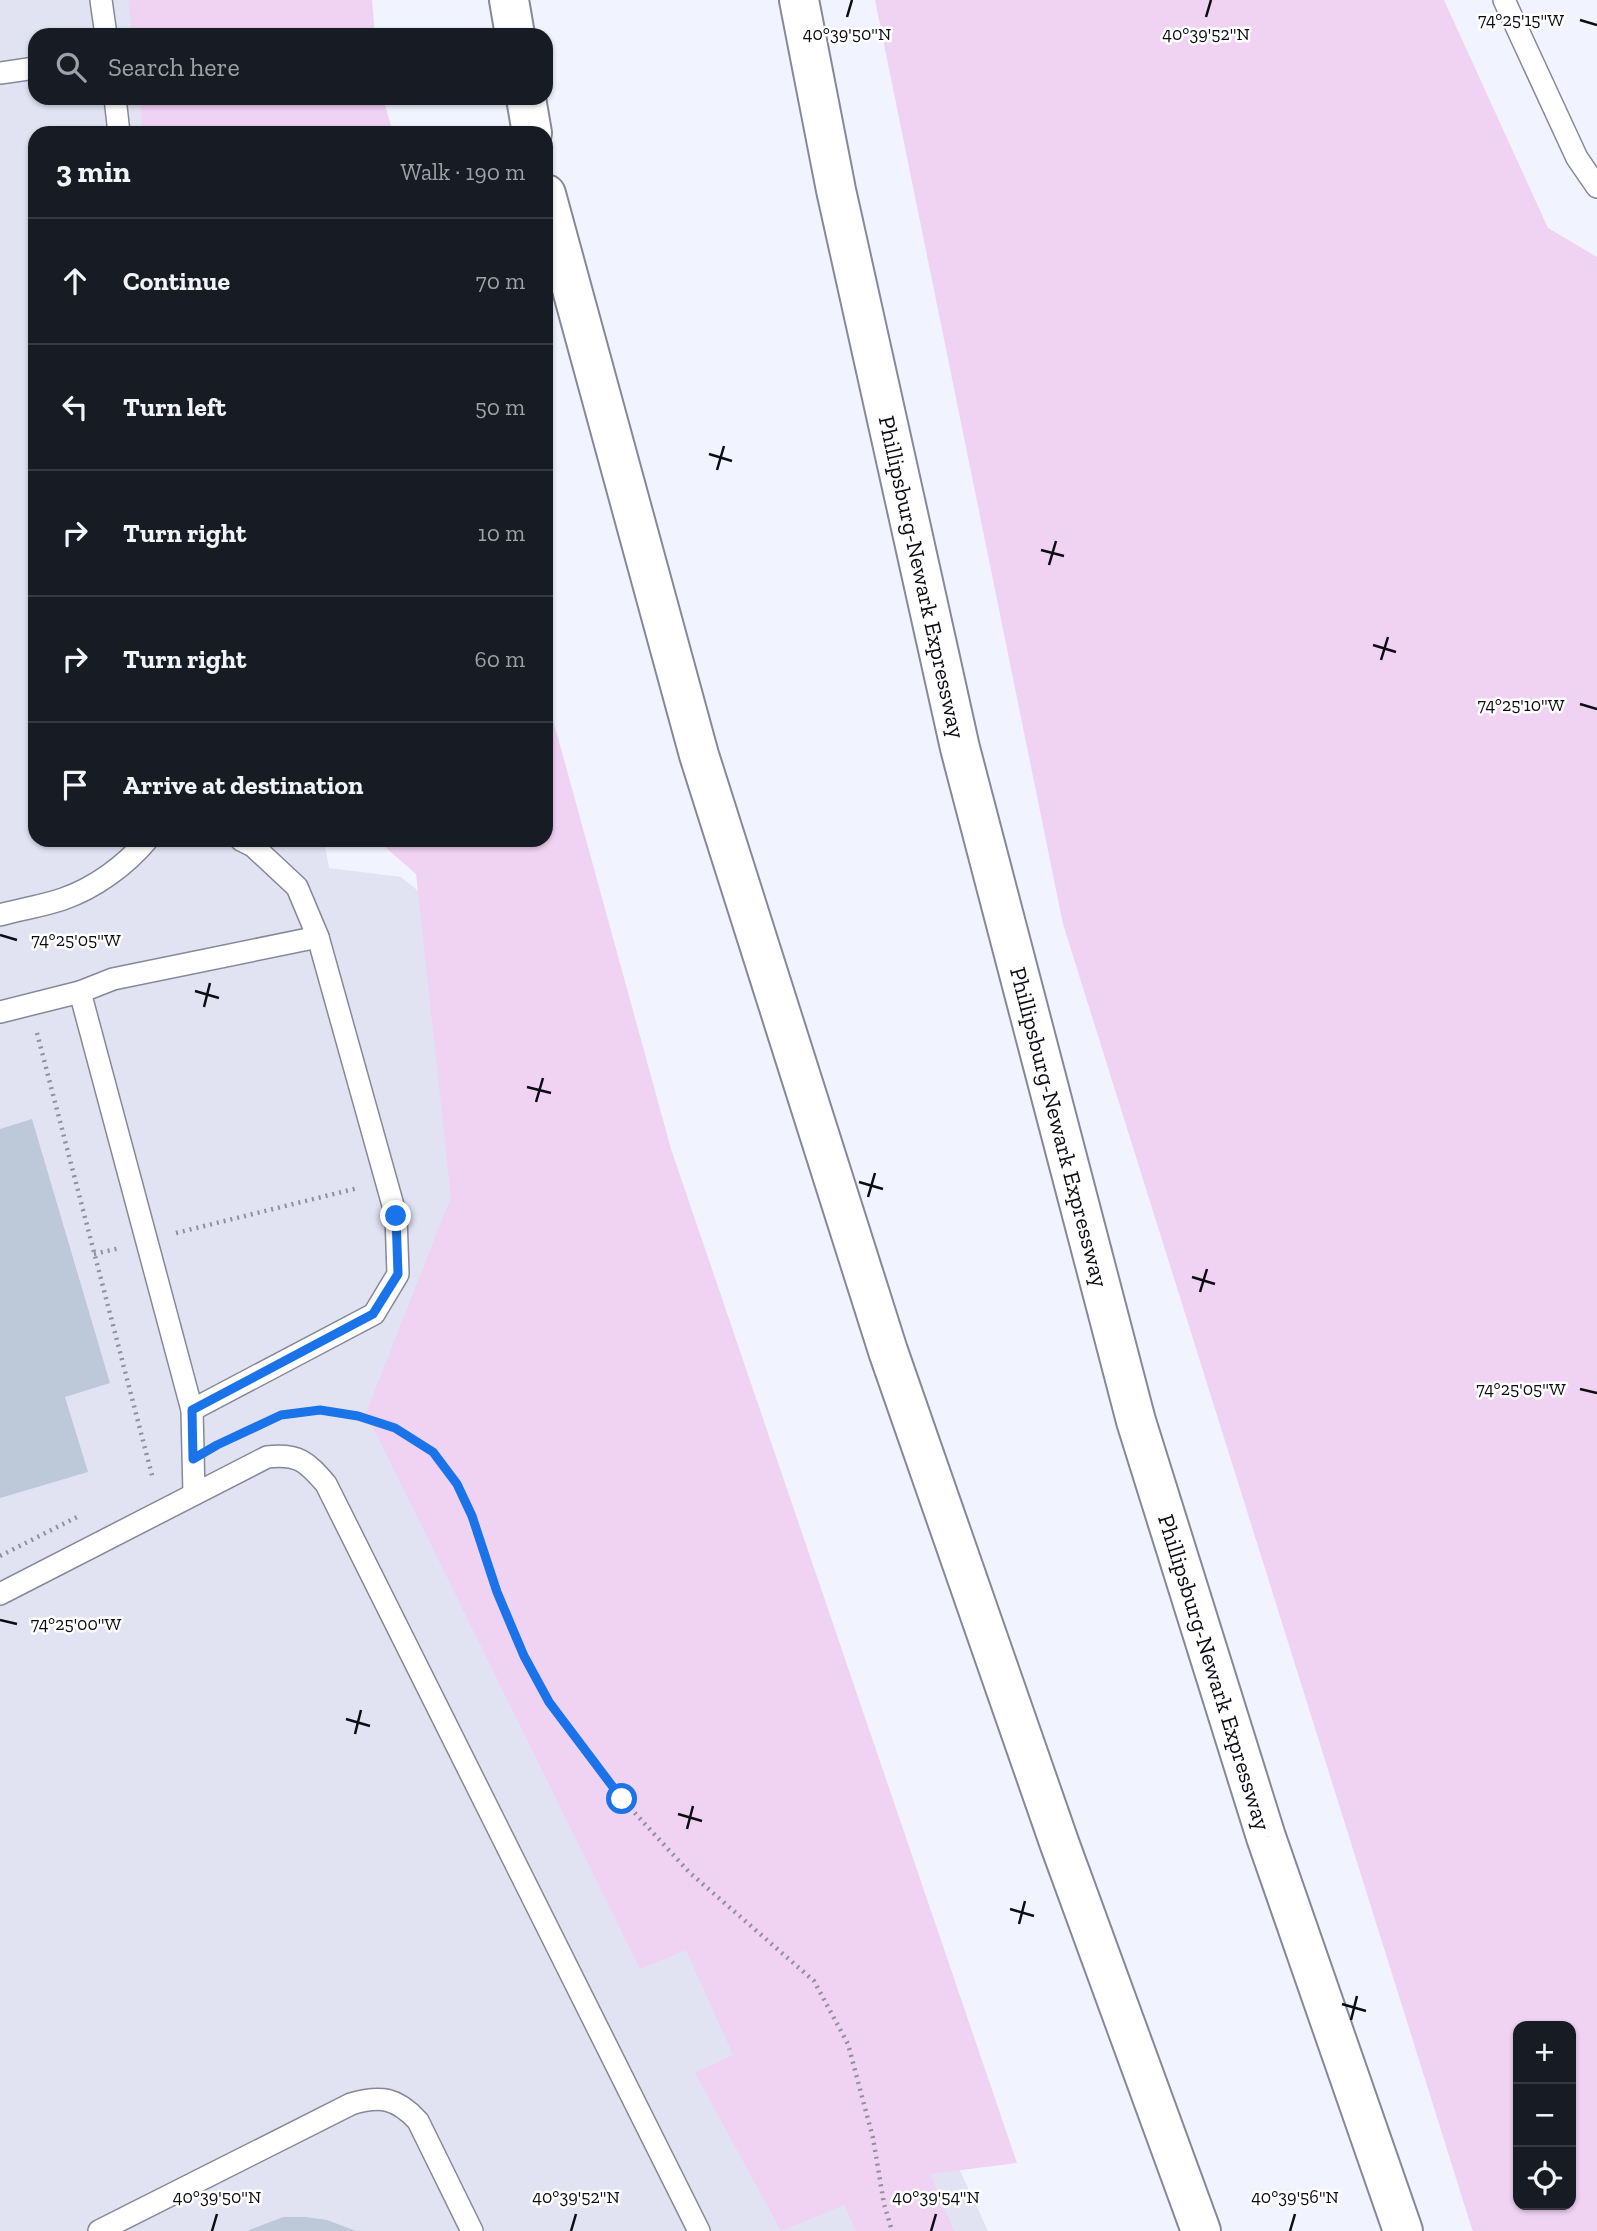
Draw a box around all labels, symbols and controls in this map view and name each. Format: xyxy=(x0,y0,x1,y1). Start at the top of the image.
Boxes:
text: 74°25'15"W xyxy=(1478,9,1564,31)
text: 40°39'50"N xyxy=(803,23,891,45)
text: 40°39'52"N xyxy=(1162,23,1250,45)
search box xyxy=(28,28,553,105)
icon: search xyxy=(52,48,90,86)
text: Search here xyxy=(108,51,240,83)
text: 3 min xyxy=(56,154,131,190)
text: Walk · 190 m xyxy=(400,158,525,186)
icon: ahead xyxy=(56,262,94,300)
text: Continue xyxy=(123,265,230,297)
text: 70 m xyxy=(476,267,525,295)
icon: left xyxy=(56,388,94,426)
text: Turn left xyxy=(123,391,226,423)
text: 50 m xyxy=(475,393,525,421)
street label: Phillipsburg-Newark Expressway xyxy=(873,413,971,741)
icon: right xyxy=(56,514,94,552)
text: Turn right xyxy=(123,517,246,549)
text: 10 m xyxy=(478,519,525,547)
icon: right xyxy=(56,640,94,678)
text: Turn right xyxy=(123,643,246,675)
text: 60 m xyxy=(474,645,525,673)
text: 74°25'10"W xyxy=(1477,694,1565,716)
icon: arrive xyxy=(56,766,94,804)
text: Arrive at destination xyxy=(123,769,363,801)
text: 74°25'05"W xyxy=(31,929,121,951)
street label: Phillipsburg-Newark Expressway xyxy=(1004,964,1114,1290)
route end xyxy=(380,1200,411,1231)
text: 74°25'05"W xyxy=(1476,1378,1566,1400)
street label: Phillipsburg-Newark Expressway xyxy=(1152,1511,1277,1834)
text: 74°25'00"W xyxy=(31,1613,122,1635)
route start xyxy=(606,1783,637,1814)
map controls xyxy=(1513,2021,1576,2210)
button: + xyxy=(1513,2021,1576,2084)
button: − xyxy=(1513,2084,1576,2147)
button: locate xyxy=(1513,2147,1576,2210)
text: 40°39'50"N xyxy=(173,2186,261,2208)
text: 40°39'52"N xyxy=(532,2186,620,2208)
text: 40°39'54"N xyxy=(892,2186,980,2208)
text: 40°39'56"N xyxy=(1251,2186,1339,2208)

